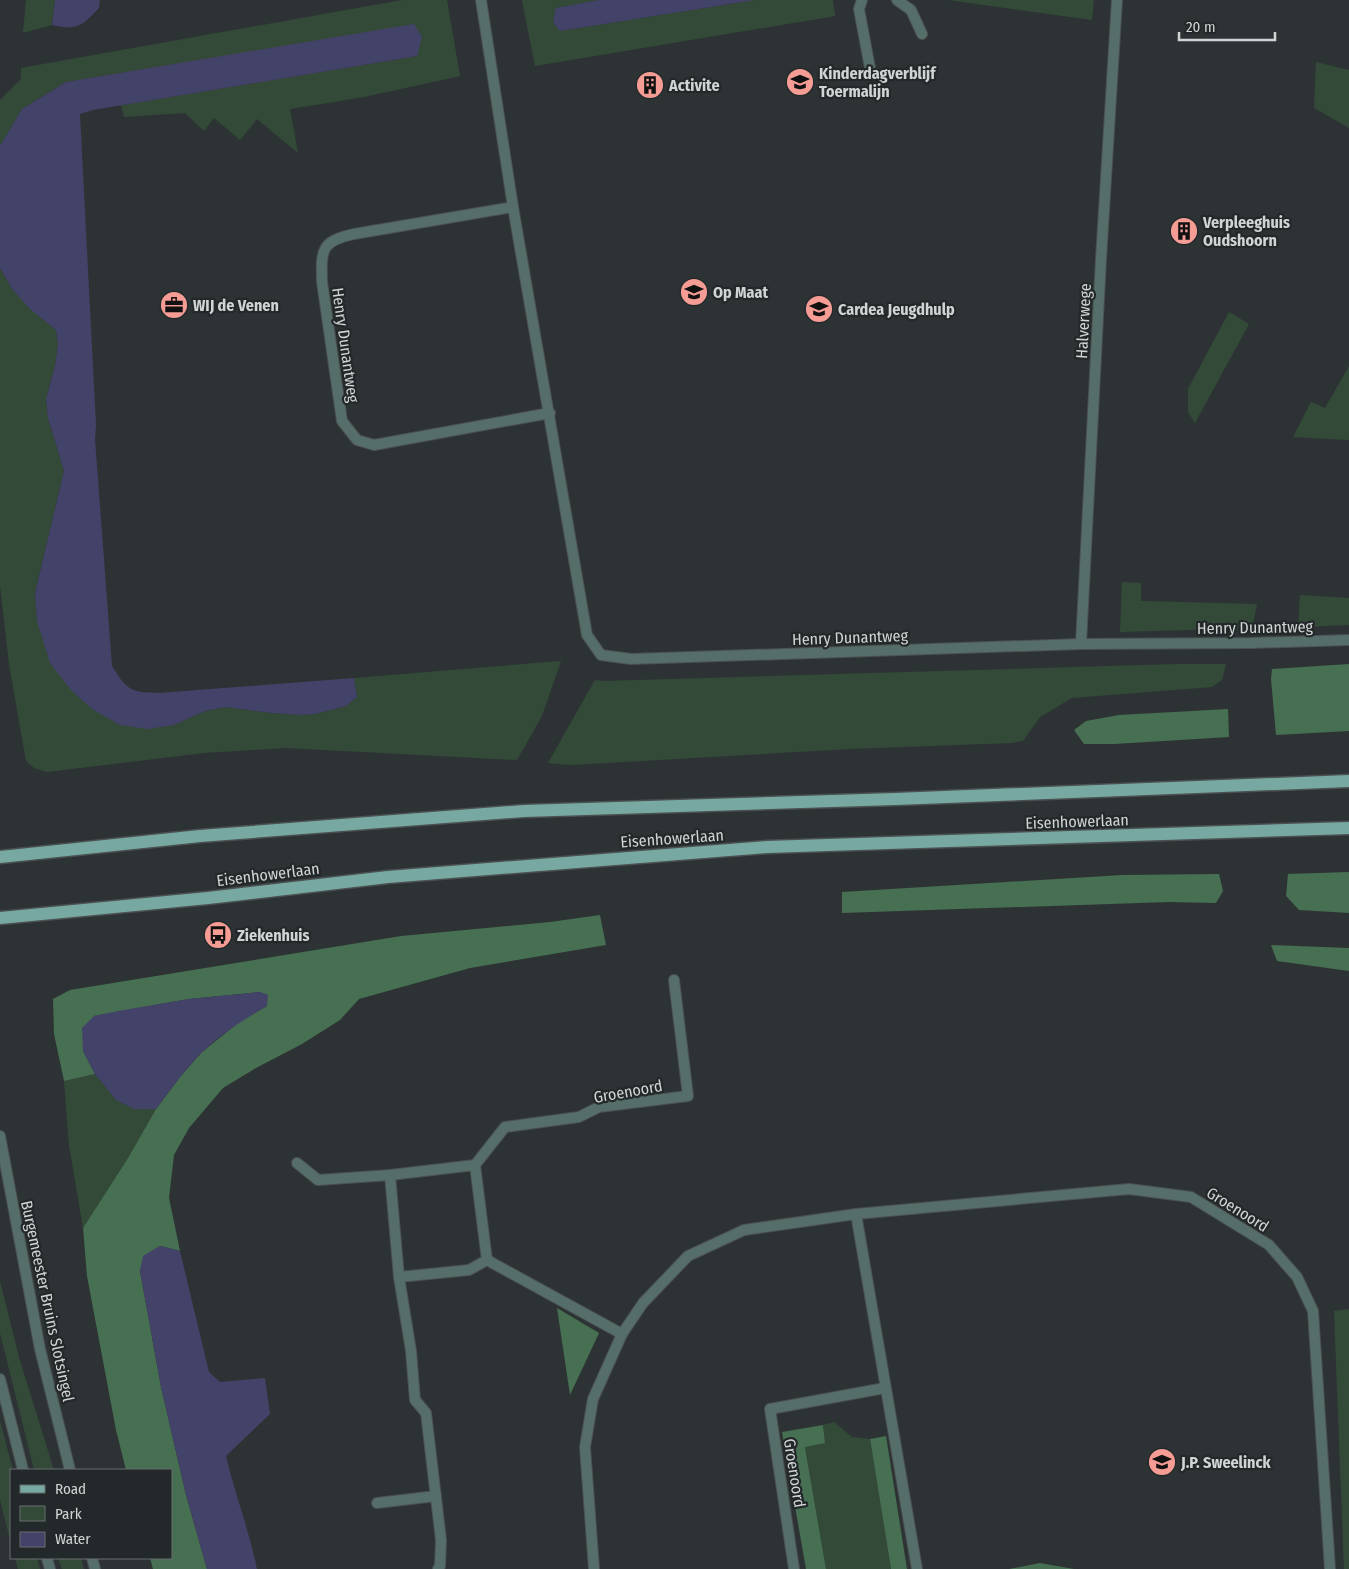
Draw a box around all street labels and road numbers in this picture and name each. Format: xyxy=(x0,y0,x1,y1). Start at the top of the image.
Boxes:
street label: Halverwege xyxy=(1072,283,1095,359)
street label: Henry Dunantweg xyxy=(328,286,363,404)
street label: Henry Dunantweg xyxy=(1197,617,1314,638)
street label: Henry Dunantweg xyxy=(792,626,909,649)
street label: Eisenhowerlaan xyxy=(1025,810,1129,833)
street label: Eisenhowerlaan xyxy=(620,825,724,852)
street label: Eisenhowerlaan xyxy=(215,859,321,890)
street label: Groenoord xyxy=(592,1076,664,1107)
street label: Groenoord xyxy=(1203,1183,1272,1236)
street label: Burgemeester Bruins Slotsingel xyxy=(17,1199,78,1403)
street label: Groenoord xyxy=(780,1437,809,1509)

